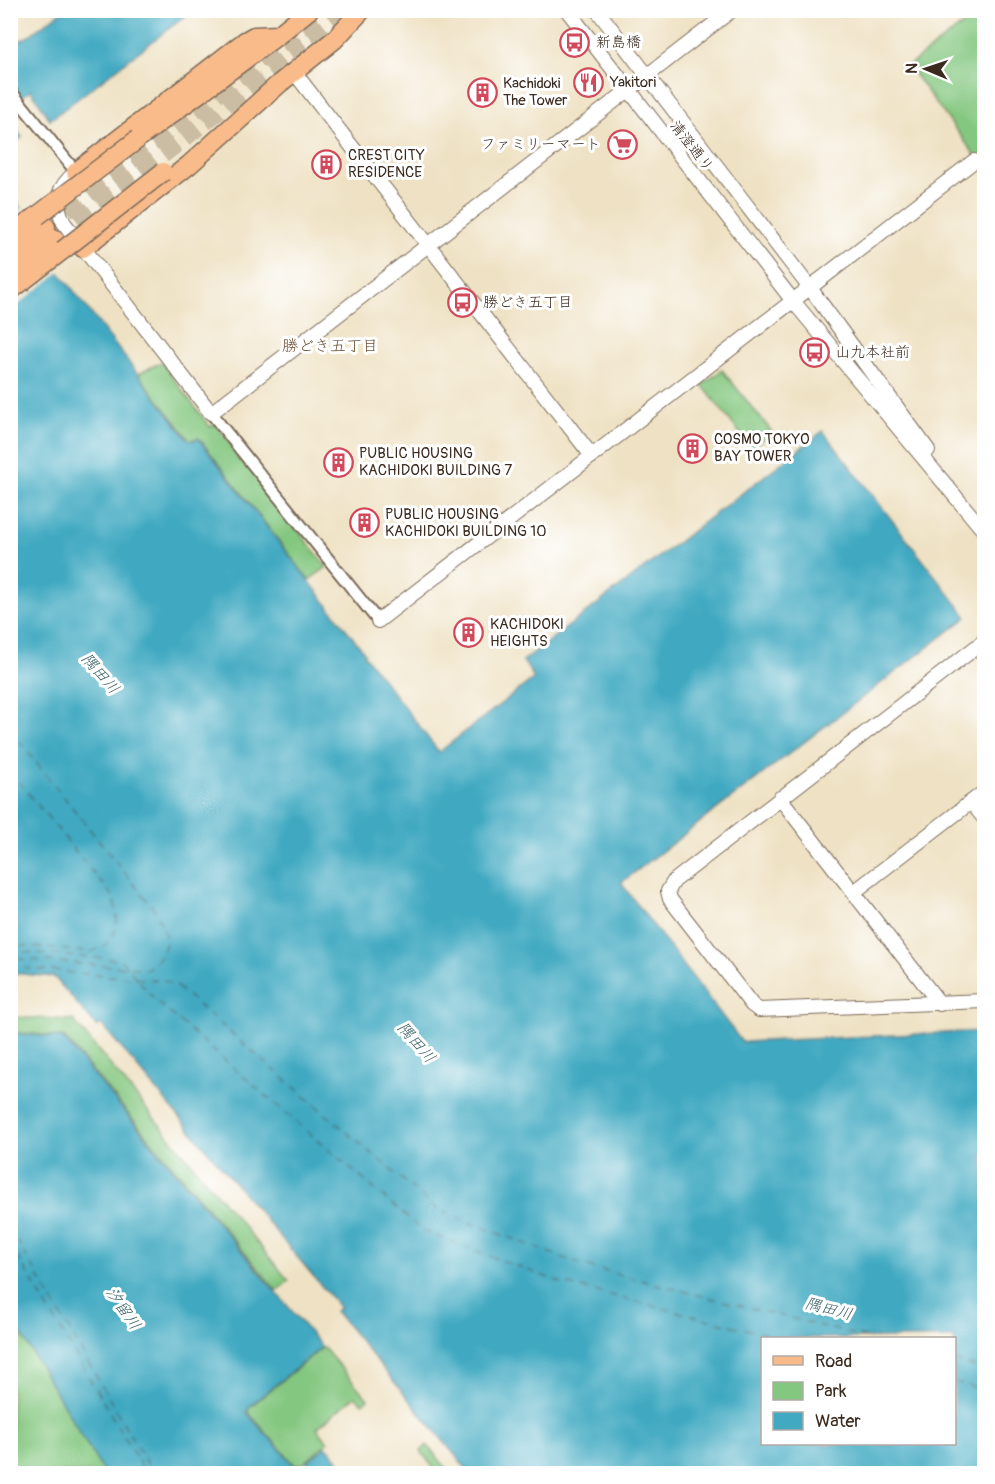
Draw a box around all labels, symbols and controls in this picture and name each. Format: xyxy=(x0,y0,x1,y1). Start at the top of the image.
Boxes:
bus stop icon: 新島橋 xyxy=(559,26,591,58)
place label: 新島橋 xyxy=(596,33,641,52)
north arrow xyxy=(896,39,956,99)
text: N xyxy=(902,63,922,74)
restaurant icon: Yakitori xyxy=(573,66,605,98)
place label: Yakitori xyxy=(609,73,656,92)
place label: Kachidoki The Tower xyxy=(503,74,568,110)
building icon: Kachidoki The Tower xyxy=(466,76,498,108)
street label: 清澄通り xyxy=(666,117,718,176)
supermarket icon: ファミリーマート xyxy=(606,128,638,160)
place label: ファミリーマート xyxy=(481,135,601,154)
place label: CREST CITY RESIDENCE xyxy=(348,146,425,182)
building icon: CREST CITY RESIDENCE xyxy=(311,148,343,180)
bus stop icon: 勝どき五丁目 xyxy=(446,286,478,318)
place label: 勝どき五丁目 xyxy=(483,293,573,312)
district label: 勝どき五丁目 xyxy=(282,336,378,356)
bus stop icon: 山九本社前 xyxy=(798,336,830,368)
place label: 山九本社前 xyxy=(835,343,910,362)
place label: COSMO TOKYO BAY TOWER xyxy=(714,430,810,466)
building icon: COSMO TOKYO BAY TOWER xyxy=(677,432,709,464)
place label: PUBLIC HOUSING KACHIDOKI BUILDING 7 xyxy=(359,444,512,480)
building icon: PUBLIC HOUSING KACHIDOKI BUILDING 7 xyxy=(322,446,354,478)
place label: PUBLIC HOUSING KACHIDOKI BUILDING 10 xyxy=(385,505,546,541)
building icon: PUBLIC HOUSING KACHIDOKI BUILDING 10 xyxy=(348,507,380,539)
place label: KACHIDOKI HEIGHTS xyxy=(490,615,564,651)
building icon: KACHIDOKI HEIGHTS xyxy=(453,617,485,649)
water label: 隅田川 xyxy=(77,649,124,698)
water label: 隅田川 xyxy=(393,1018,440,1067)
water label: 汐留川 xyxy=(101,1283,145,1334)
water label: 隅田川 xyxy=(803,1293,855,1325)
legend xyxy=(761,1337,956,1445)
text: Road xyxy=(815,1350,852,1373)
text: Park xyxy=(815,1380,847,1403)
text: Water xyxy=(815,1410,861,1433)

